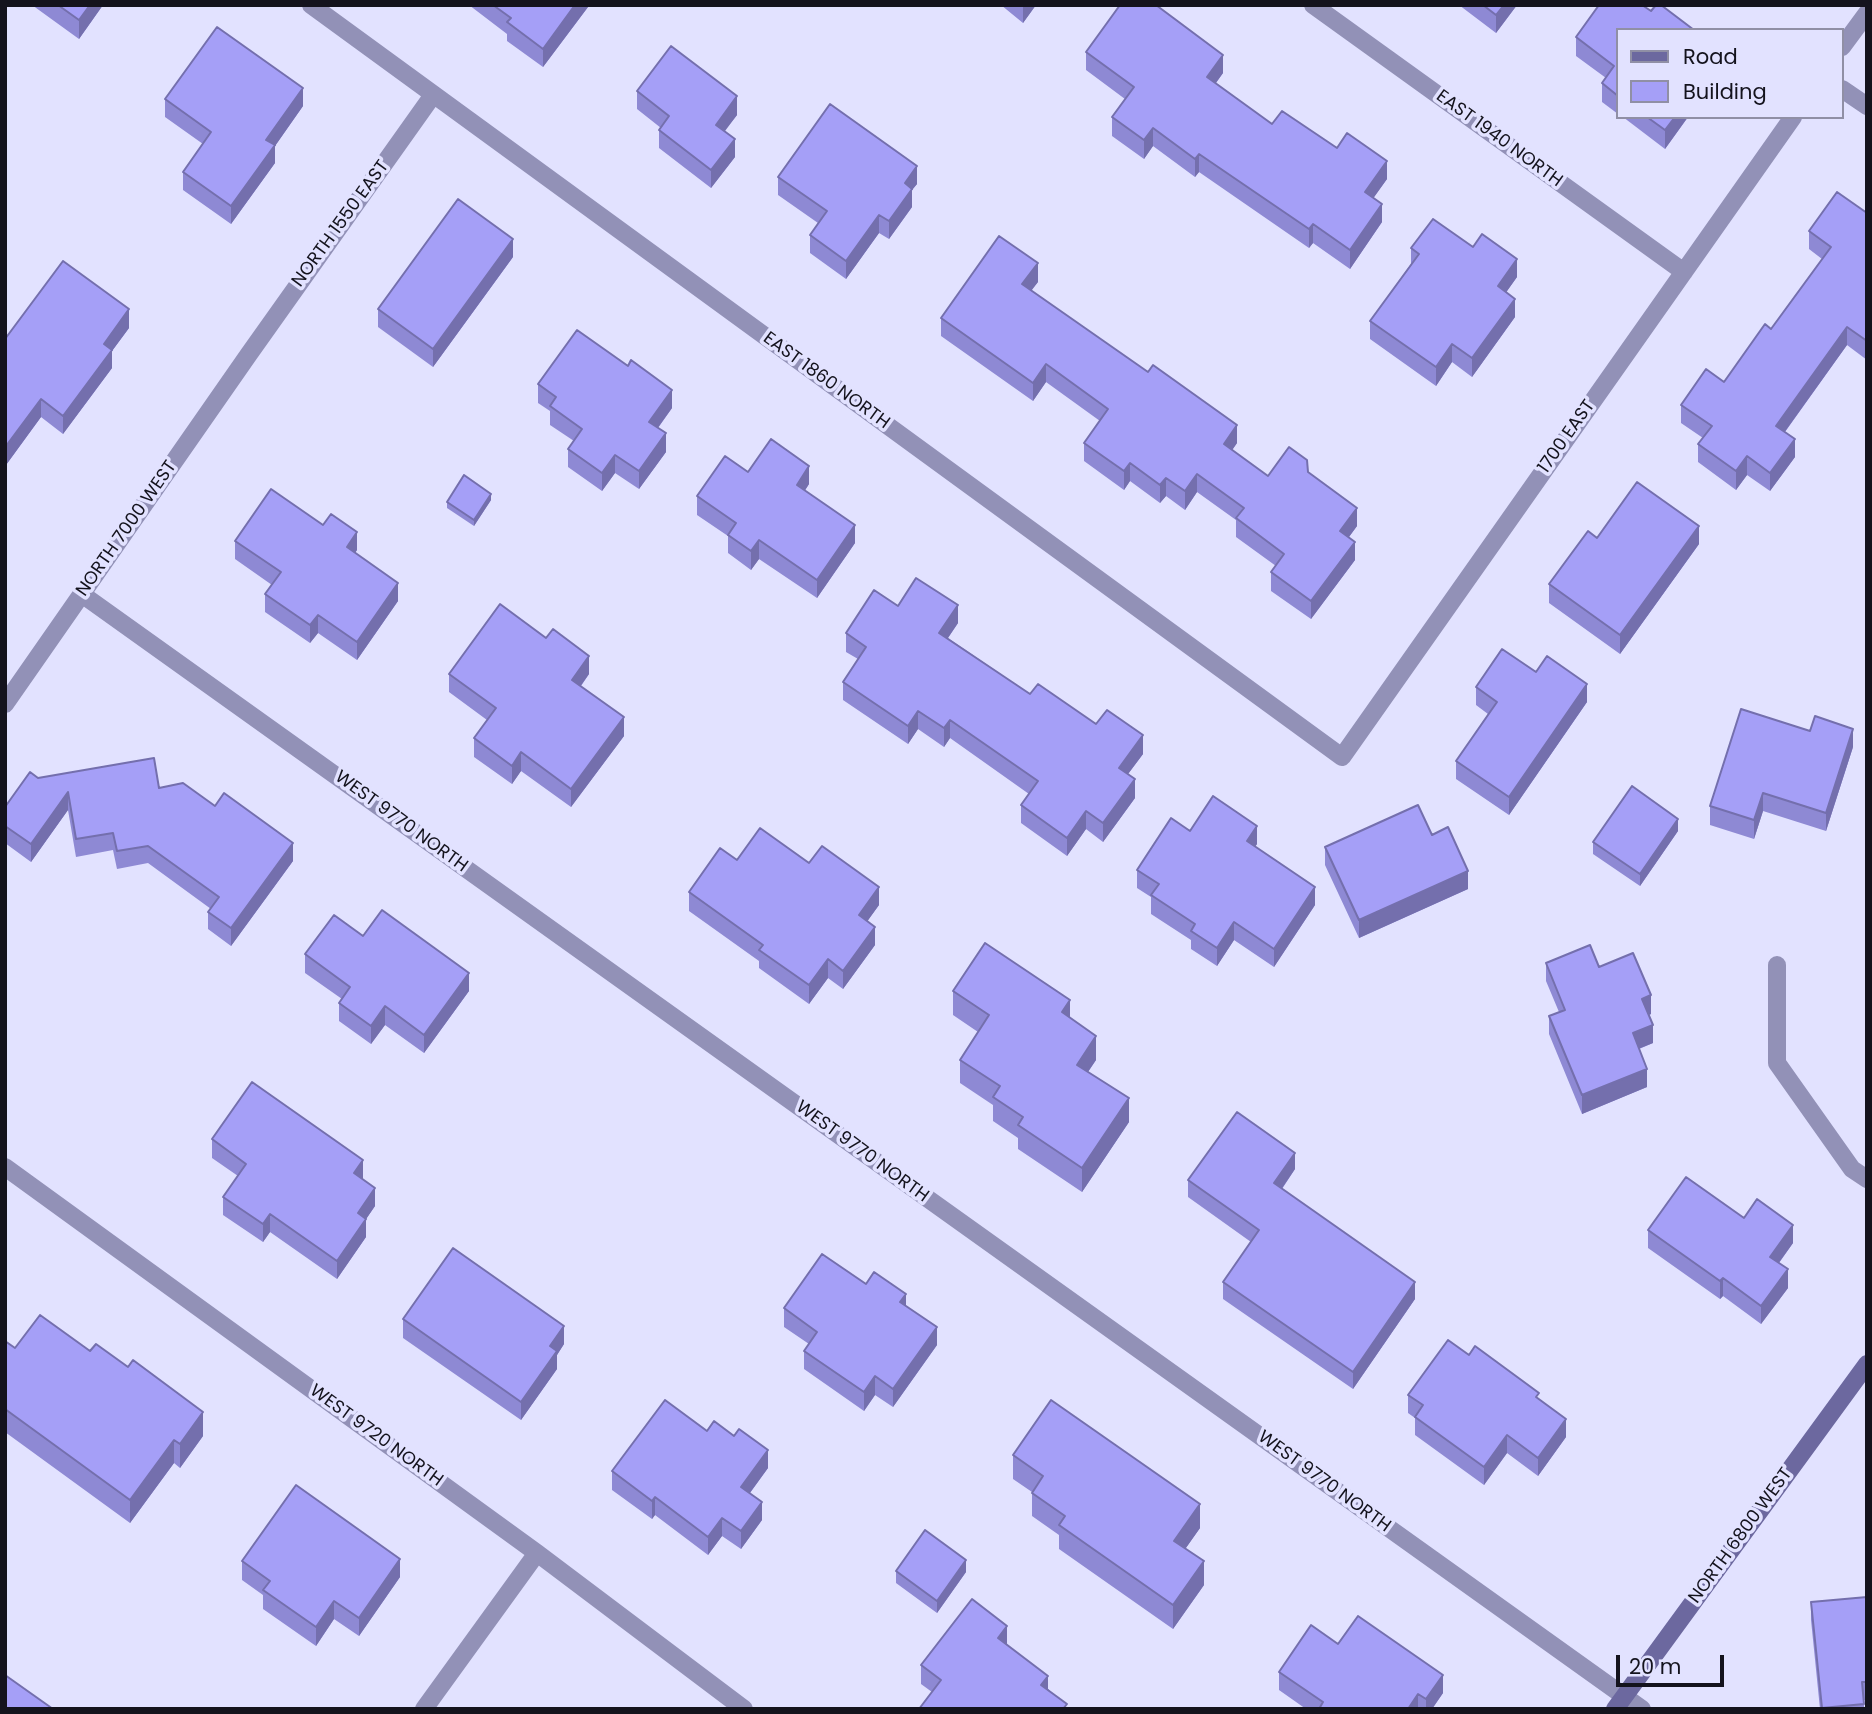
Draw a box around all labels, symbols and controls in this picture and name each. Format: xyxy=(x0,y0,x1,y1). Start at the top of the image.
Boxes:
legend xyxy=(1616,28,1844,119)
text: Road xyxy=(1683,42,1738,71)
text: Building xyxy=(1683,77,1767,106)
street label: EAST 1940 NORTH xyxy=(1432,86,1566,192)
street label: NORTH 1550 EAST xyxy=(288,157,394,291)
street label: EAST 1860 NORTH xyxy=(759,328,893,434)
street label: 1700 EAST xyxy=(1534,396,1600,478)
street label: NORTH 7000 WEST xyxy=(72,457,182,601)
street label: WEST 9770 NORTH xyxy=(330,767,472,877)
street label: WEST 9770 NORTH xyxy=(791,1097,933,1207)
street label: WEST 9720 NORTH xyxy=(305,1380,447,1492)
street label: WEST 9770 NORTH xyxy=(1253,1427,1395,1537)
street label: NORTH 6800 WEST xyxy=(1685,1464,1797,1608)
scale bar xyxy=(1620,1640,1728,1684)
text: 20 m xyxy=(1629,1652,1682,1681)

